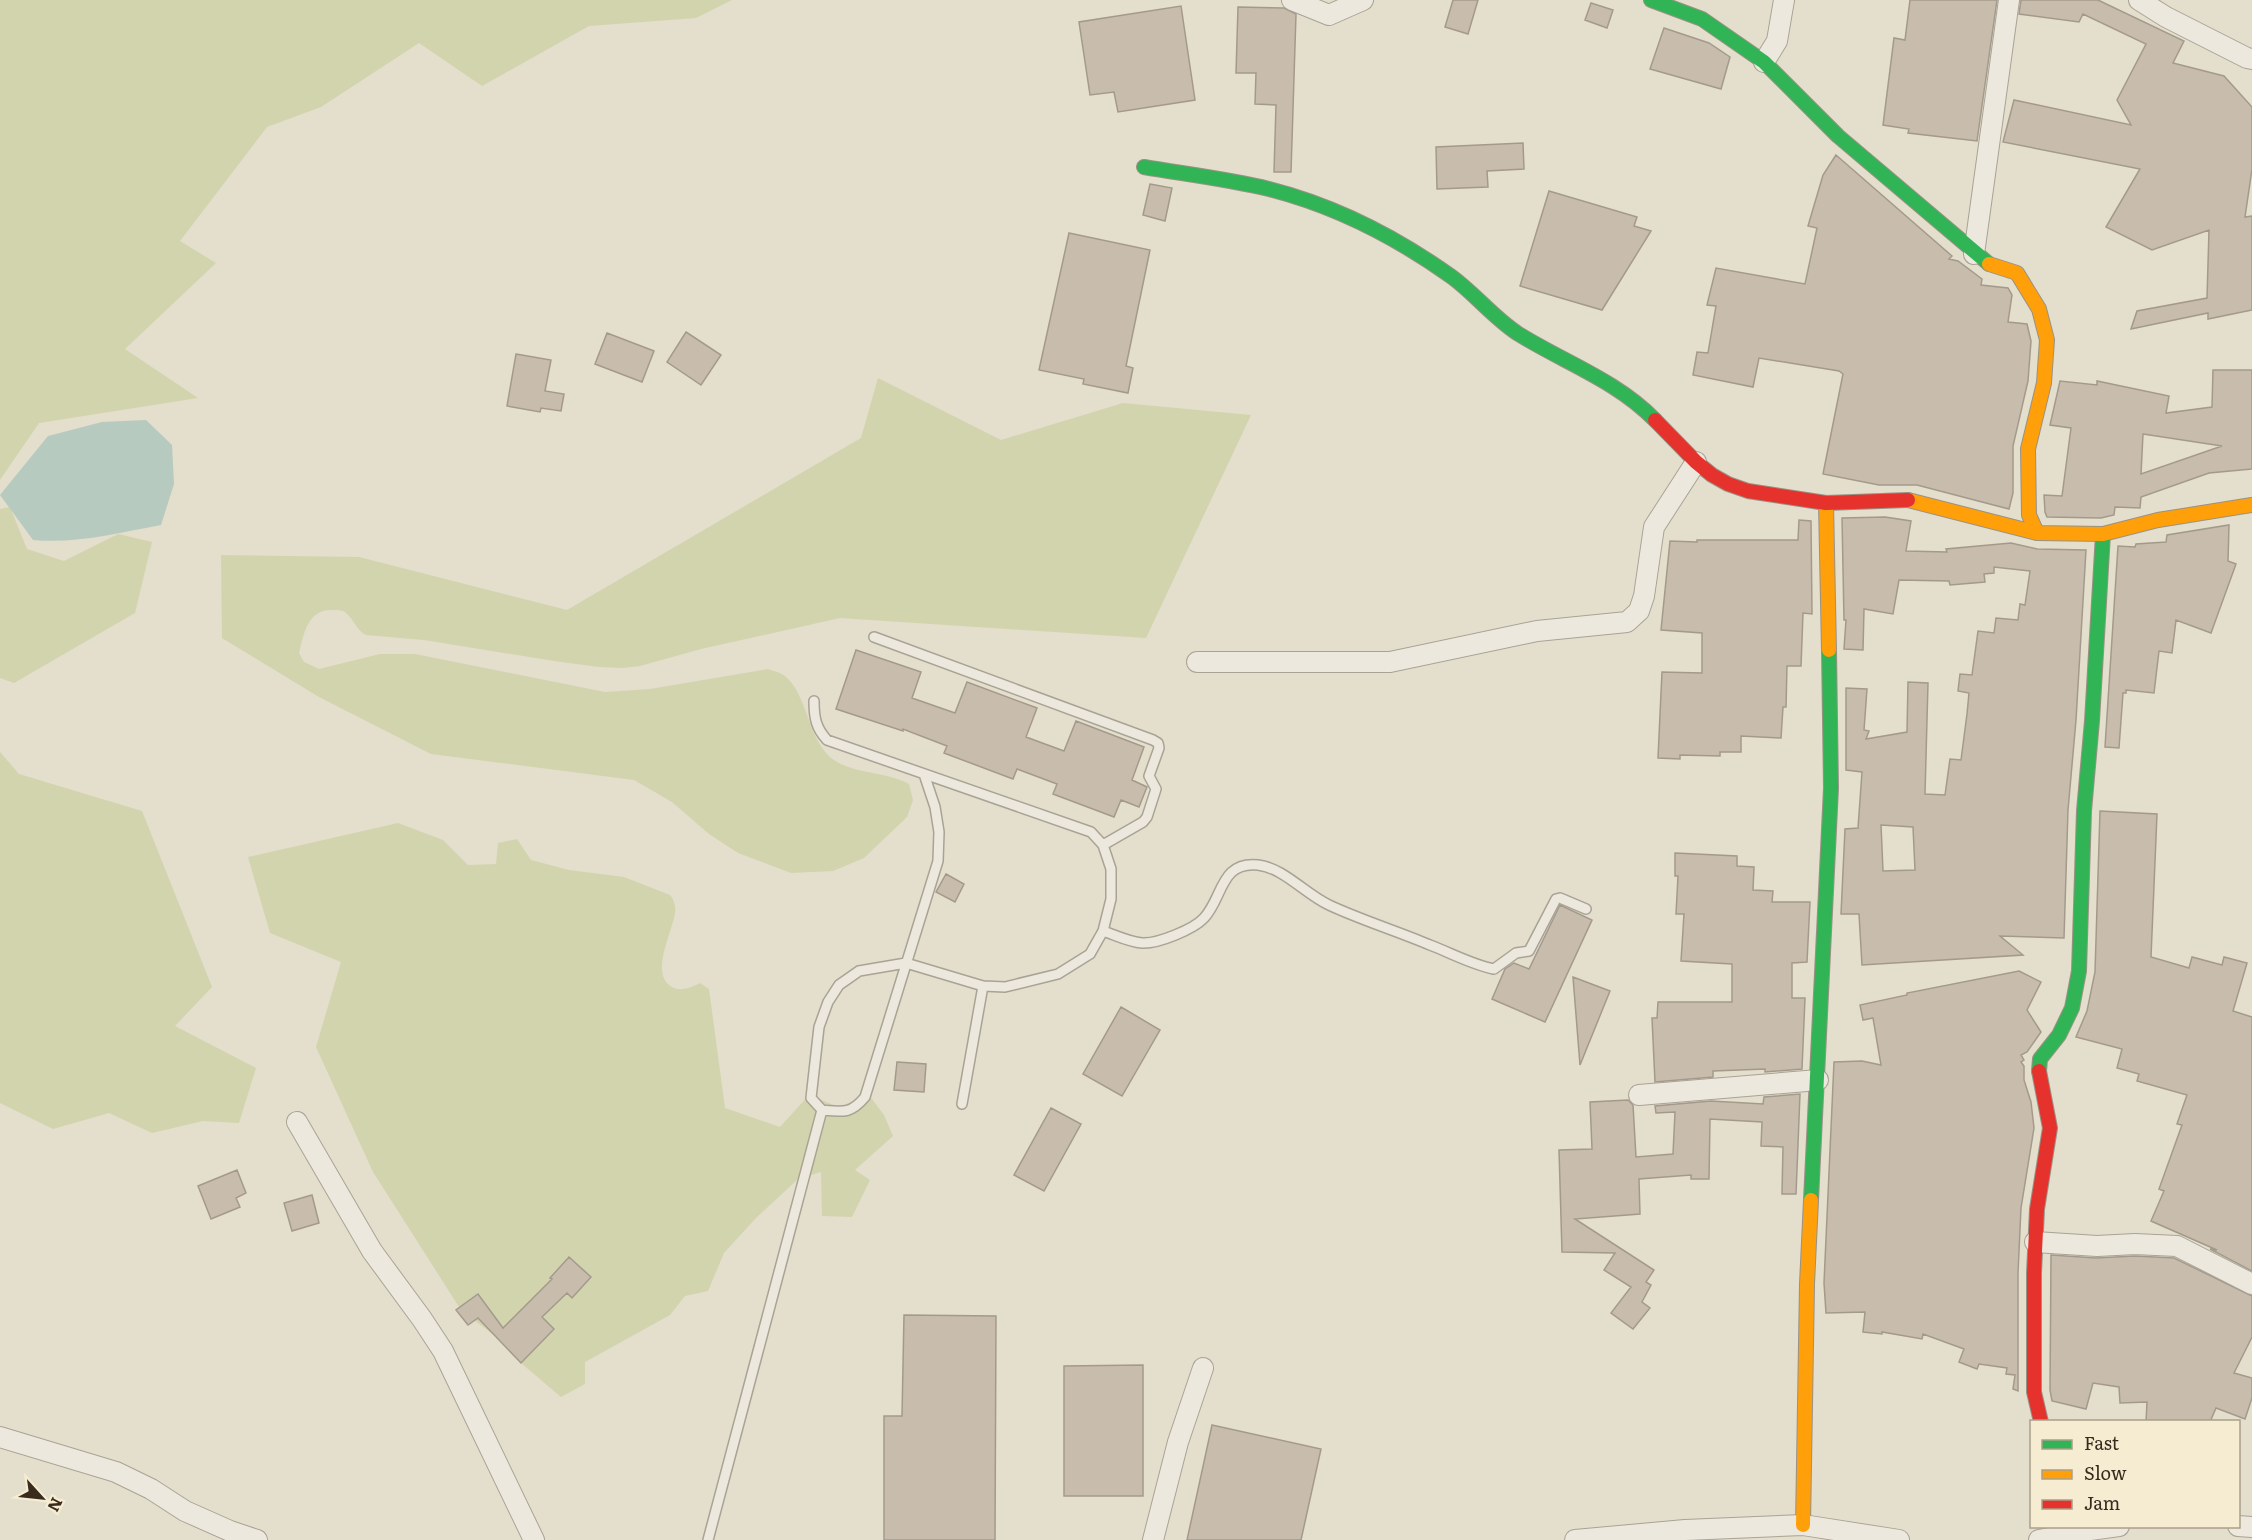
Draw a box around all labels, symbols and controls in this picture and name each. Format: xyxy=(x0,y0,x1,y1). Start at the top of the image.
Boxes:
legend xyxy=(2030,1420,2240,1528)
text: Fast xyxy=(2084,1429,2120,1456)
text: Slow xyxy=(2084,1459,2127,1486)
north arrow xyxy=(12,1468,72,1528)
text: Jam xyxy=(2084,1489,2120,1516)
text: N xyxy=(43,1494,70,1517)

